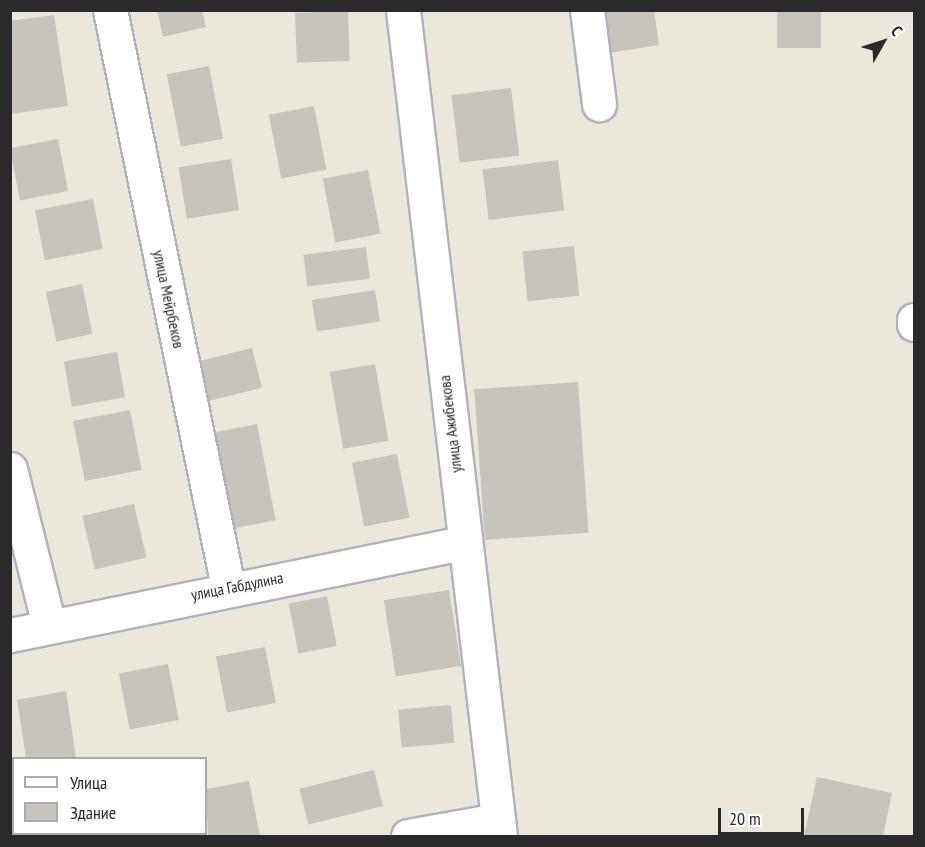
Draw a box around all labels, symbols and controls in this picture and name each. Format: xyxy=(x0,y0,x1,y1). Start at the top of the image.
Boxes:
north arrow xyxy=(853,12,913,72)
text: С xyxy=(887,22,907,40)
street label: улица Мейрбеков xyxy=(149,248,189,350)
street label: улица Ажибекова xyxy=(434,374,466,474)
street label: улица Габдулина xyxy=(189,568,285,604)
legend xyxy=(12,757,207,835)
text: Улица xyxy=(70,771,107,794)
scale bar xyxy=(721,796,806,834)
text: Здание xyxy=(70,801,116,824)
text: 20 m xyxy=(729,807,761,830)

